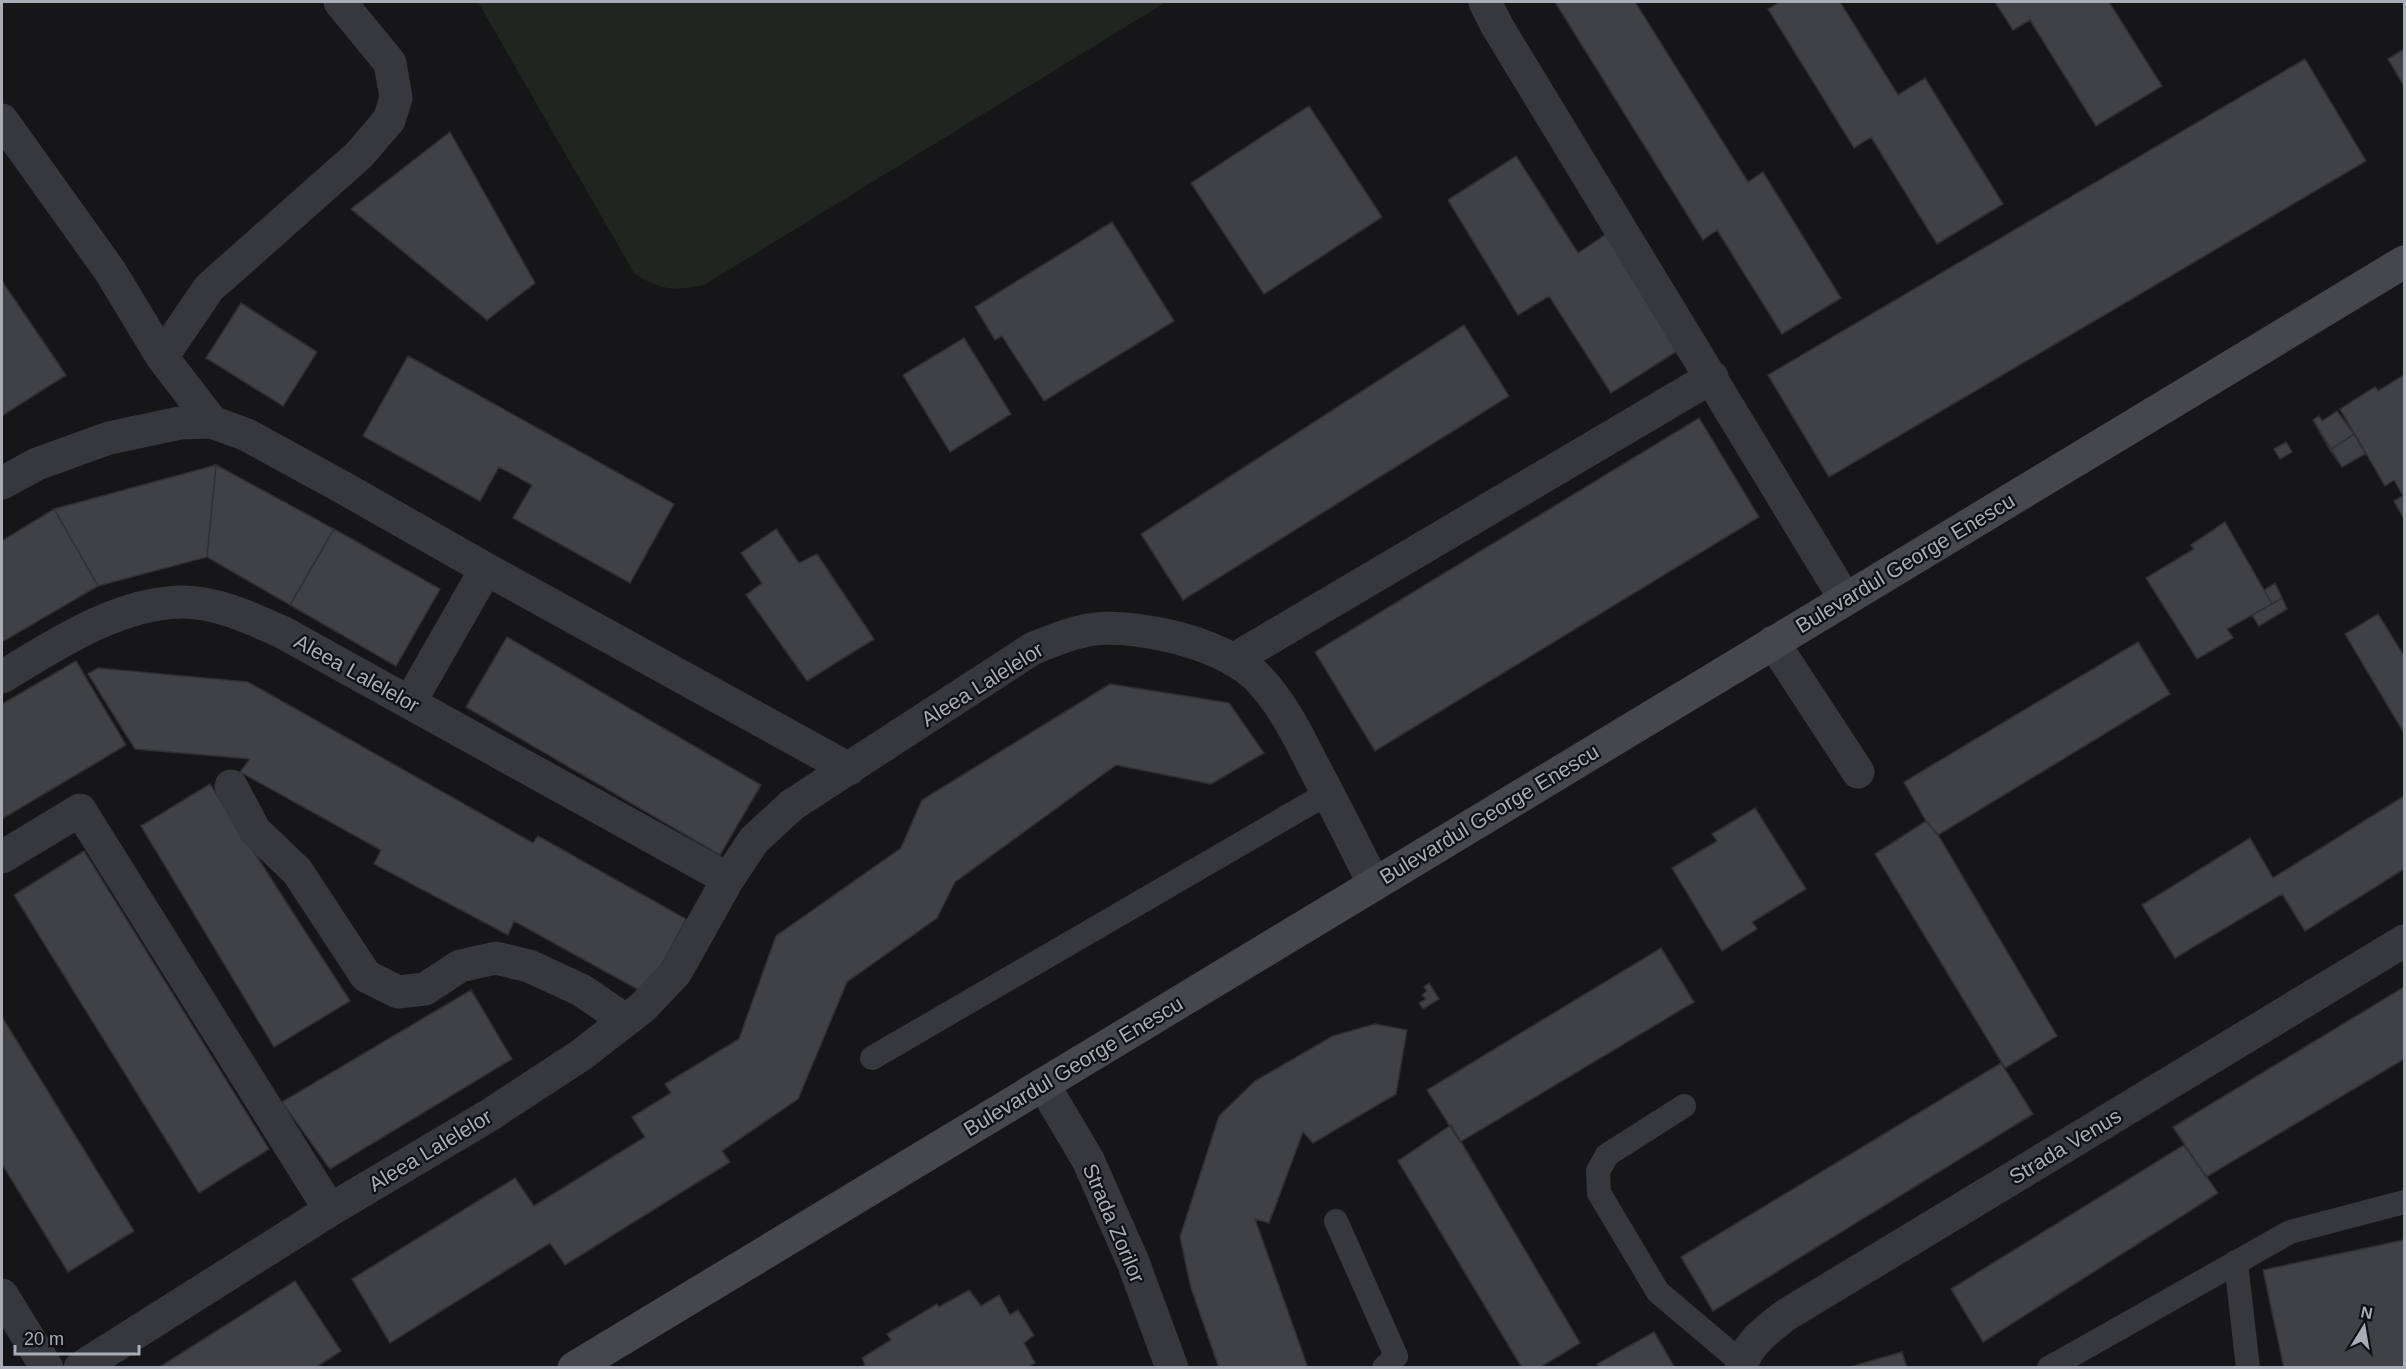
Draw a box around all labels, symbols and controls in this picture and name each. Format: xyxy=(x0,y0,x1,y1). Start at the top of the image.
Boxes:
street label: Bulevardul George Enescu xyxy=(1792,489,2018,637)
street label: Aleea Lalelelor xyxy=(291,629,423,717)
street label: Aleea Lalelelor xyxy=(917,637,1047,731)
street label: Bulevardul George Enescu xyxy=(1376,740,1602,888)
street label: Bulevardul George Enescu xyxy=(960,992,1186,1140)
street label: Aleea Lalelelor xyxy=(365,1104,495,1196)
street label: Strada Venus xyxy=(2005,1104,2125,1188)
street label: Strada Zorilor xyxy=(1079,1160,1149,1286)
north arrow xyxy=(2334,1297,2394,1357)
text: N xyxy=(2359,1303,2374,1322)
scale bar xyxy=(15,1318,140,1356)
text: 20 m xyxy=(24,1329,64,1349)

